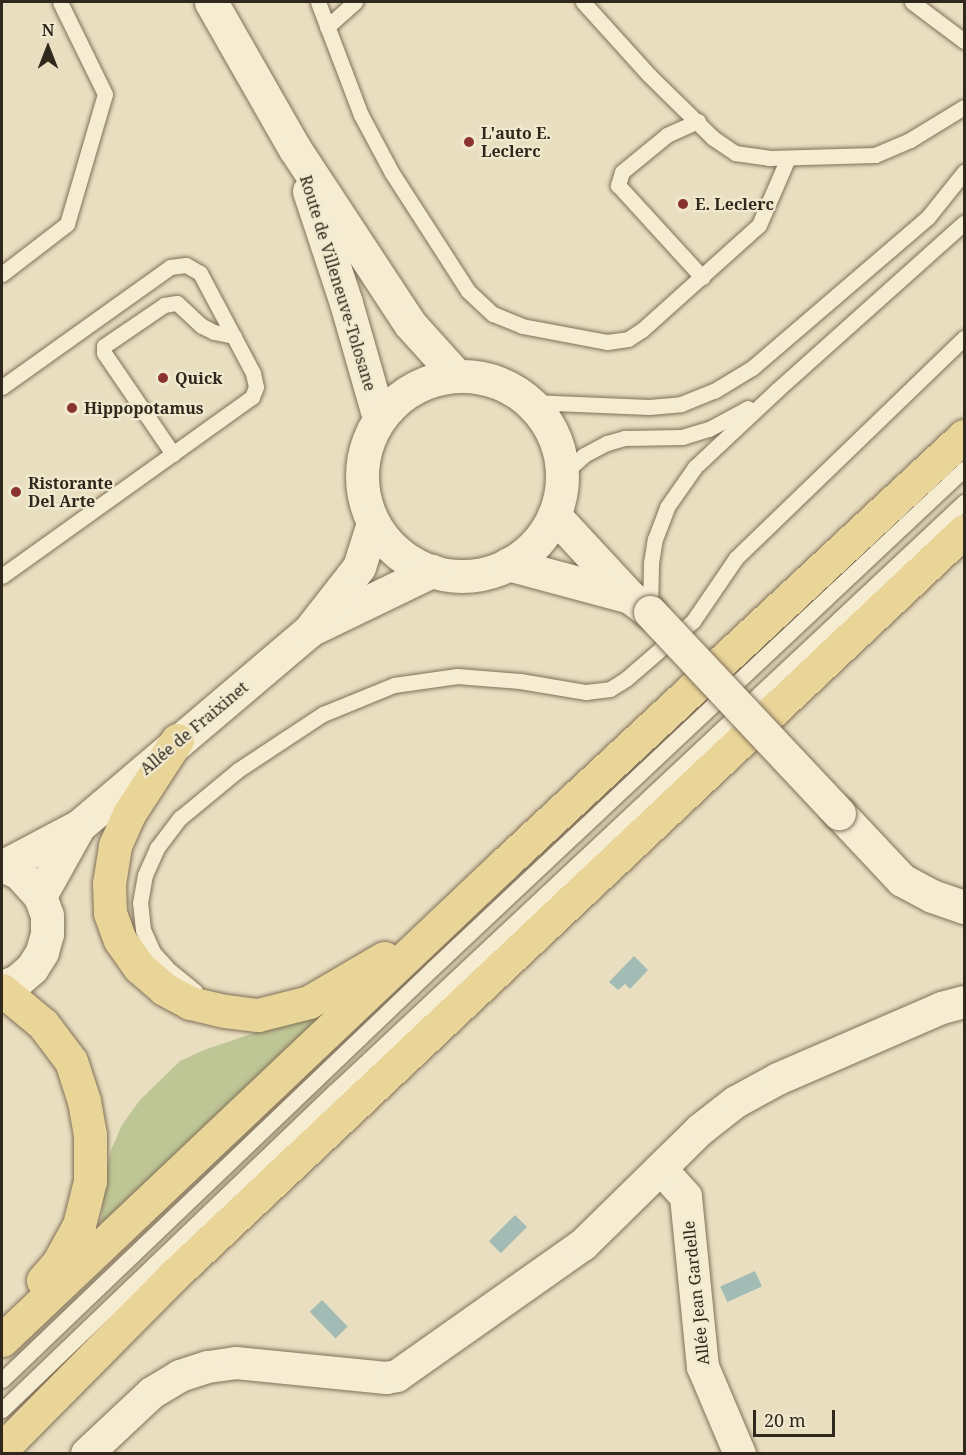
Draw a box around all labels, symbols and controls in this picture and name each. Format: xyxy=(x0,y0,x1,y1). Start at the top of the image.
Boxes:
north arrow xyxy=(18,18,78,78)
text: N xyxy=(42,19,54,41)
place label: L'auto E. Leclerc xyxy=(481,123,551,161)
marker: L'auto E. Leclerc xyxy=(462,135,476,149)
street label: Route de Villeneuve-Tolosane xyxy=(296,173,380,393)
place label: E. Leclerc xyxy=(695,194,774,214)
marker: E. Leclerc xyxy=(676,197,690,211)
place label: Quick xyxy=(175,368,223,388)
marker: Quick xyxy=(156,371,170,385)
place label: Hippopotamus xyxy=(84,398,204,418)
marker: Hippopotamus xyxy=(65,401,79,415)
place label: Ristorante Del Arte xyxy=(28,473,113,511)
marker: Ristorante Del Arte xyxy=(9,485,23,499)
street label: Allée de Fraixinet xyxy=(136,677,252,779)
street label: Allée Jean Gardelle xyxy=(679,1220,713,1366)
scale bar xyxy=(756,1398,838,1436)
text: 20 m xyxy=(764,1408,806,1432)

